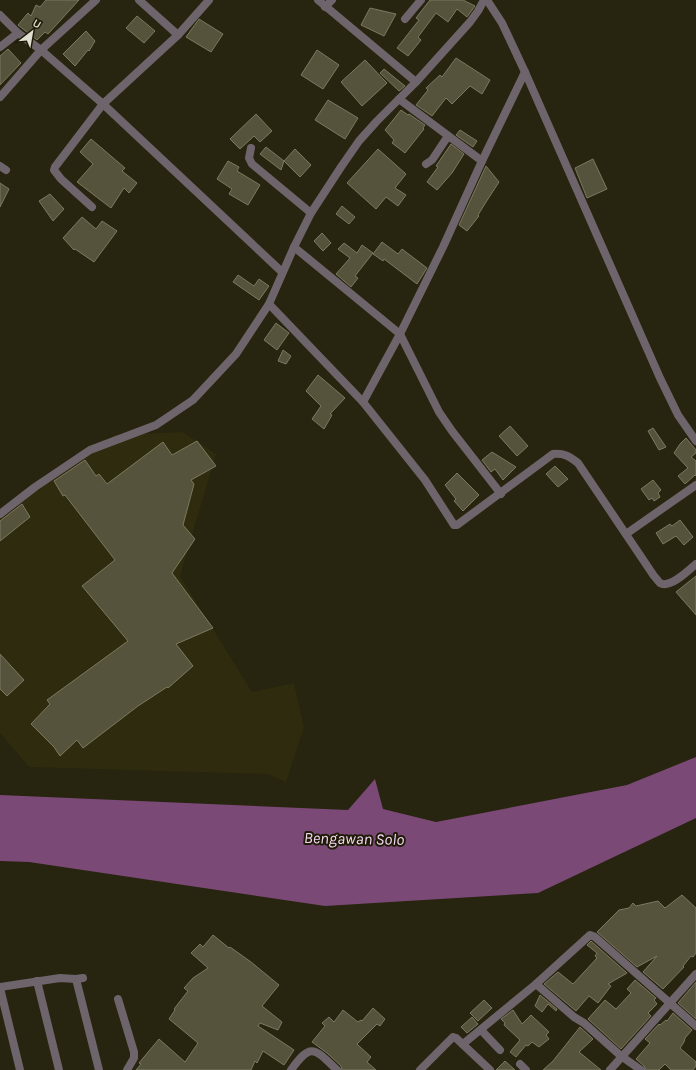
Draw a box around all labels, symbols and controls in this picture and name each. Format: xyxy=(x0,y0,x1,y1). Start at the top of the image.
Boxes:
north arrow xyxy=(12,12,52,52)
text: U xyxy=(30,16,43,31)
water label: Bengawan Solo xyxy=(304,828,404,849)

